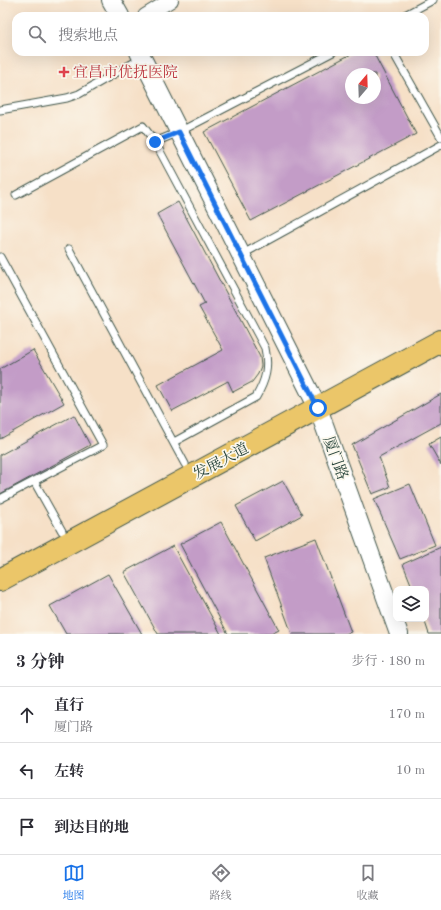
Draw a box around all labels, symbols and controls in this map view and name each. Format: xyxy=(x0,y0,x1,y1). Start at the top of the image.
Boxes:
search box xyxy=(12,12,429,56)
icon: search xyxy=(26,23,48,45)
text: 搜索地点 xyxy=(58,29,118,44)
place label: 宜昌市优抚医院 xyxy=(73,64,178,81)
marker: 宜昌市优抚医院 xyxy=(58,66,70,78)
north arrow xyxy=(345,68,381,104)
route end xyxy=(146,133,164,151)
route start xyxy=(309,399,327,417)
street label: 厦门路 xyxy=(320,434,351,482)
street label: 发展大道 xyxy=(191,440,252,483)
map controls xyxy=(393,586,429,622)
button: layers xyxy=(393,586,429,622)
text: 3 分钟 xyxy=(16,654,65,671)
text: 步行 · 180 m xyxy=(351,655,425,668)
text: 直行 xyxy=(54,699,84,714)
icon: ahead xyxy=(16,704,38,726)
text: 170 m xyxy=(388,708,425,721)
text: 厦门路 xyxy=(54,721,93,734)
icon: left xyxy=(16,760,38,782)
text: 10 m xyxy=(396,764,425,777)
text: 左转 xyxy=(54,765,84,780)
icon: arrive xyxy=(16,816,38,838)
text: 到达目的地 xyxy=(54,821,129,836)
tab: 地图 xyxy=(63,862,85,904)
tab: 路线 xyxy=(210,862,232,904)
tab: 收藏 xyxy=(357,862,379,904)

